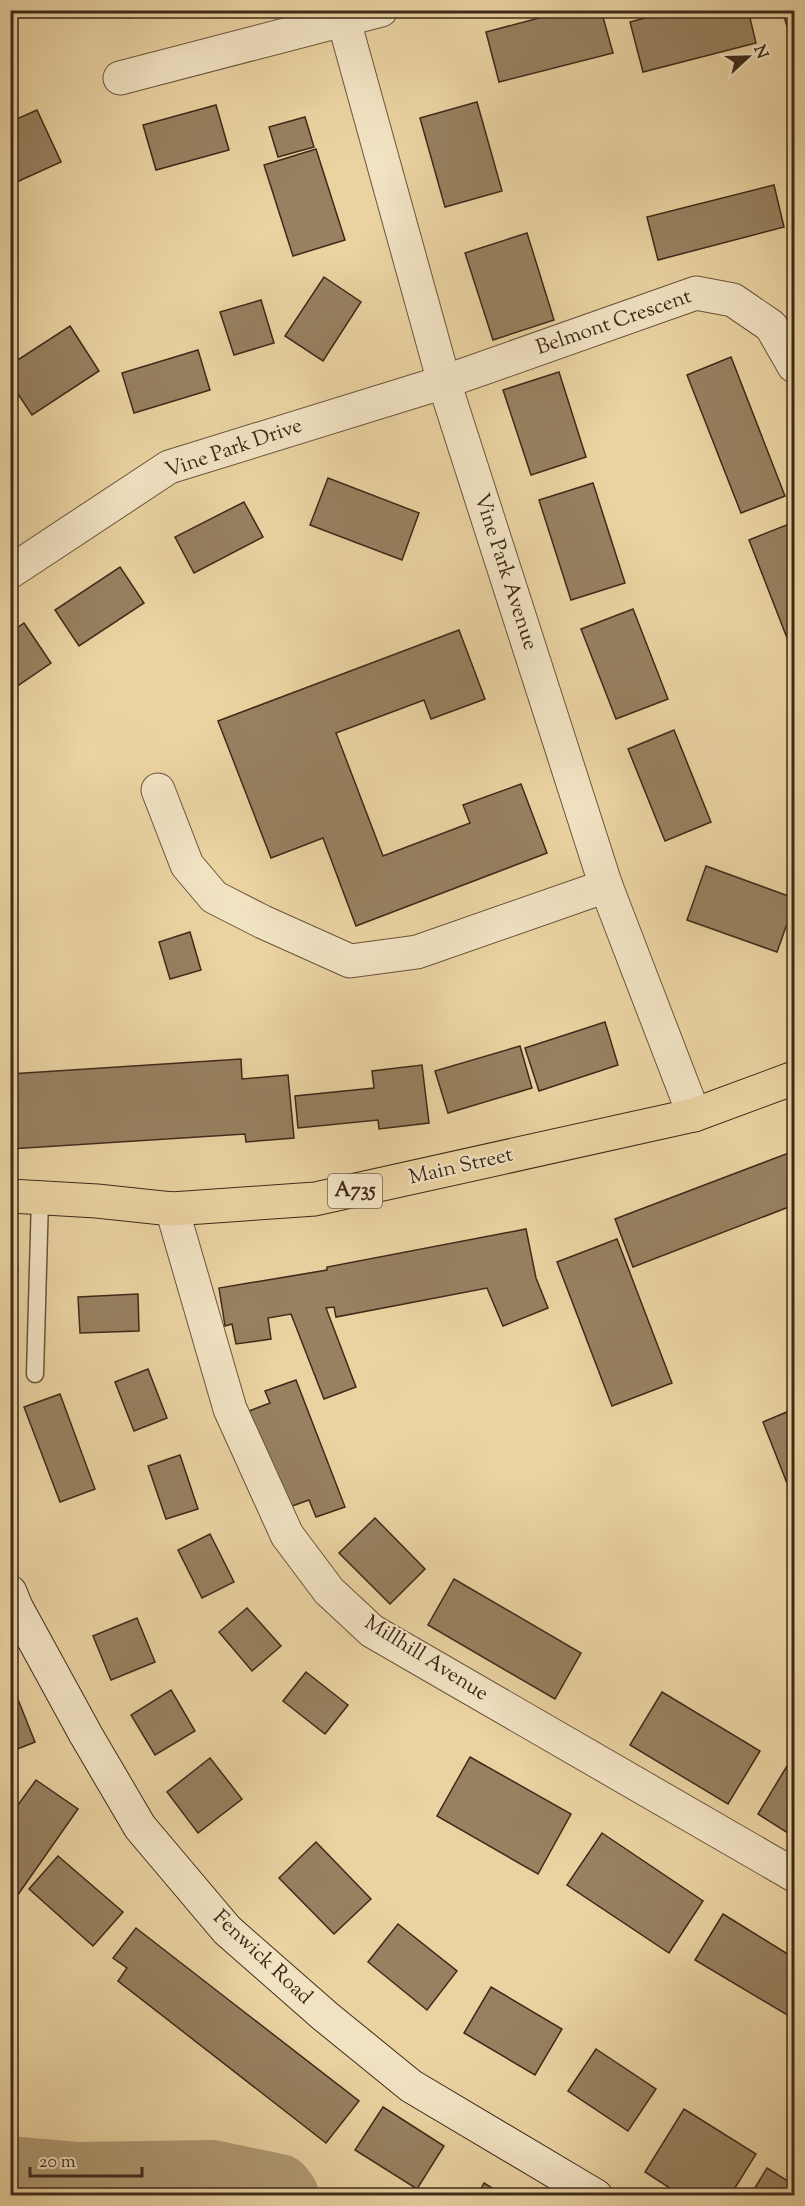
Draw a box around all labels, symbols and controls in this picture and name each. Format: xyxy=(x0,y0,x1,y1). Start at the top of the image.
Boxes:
north arrow xyxy=(718,27,778,87)
text: N xyxy=(747,42,773,63)
street label: Belmont Crescent xyxy=(532,282,696,364)
street label: Vine Park Drive xyxy=(161,411,307,487)
street label: Vine Park Avenue xyxy=(466,490,544,654)
street label: Main Street xyxy=(406,1140,516,1194)
road number: A735 xyxy=(328,1174,382,1208)
street label: Millhill Avenue xyxy=(358,1609,494,1709)
street label: Fenwick Road xyxy=(205,1904,319,2012)
scale bar xyxy=(30,2140,142,2178)
text: 20 m xyxy=(39,2150,76,2176)

